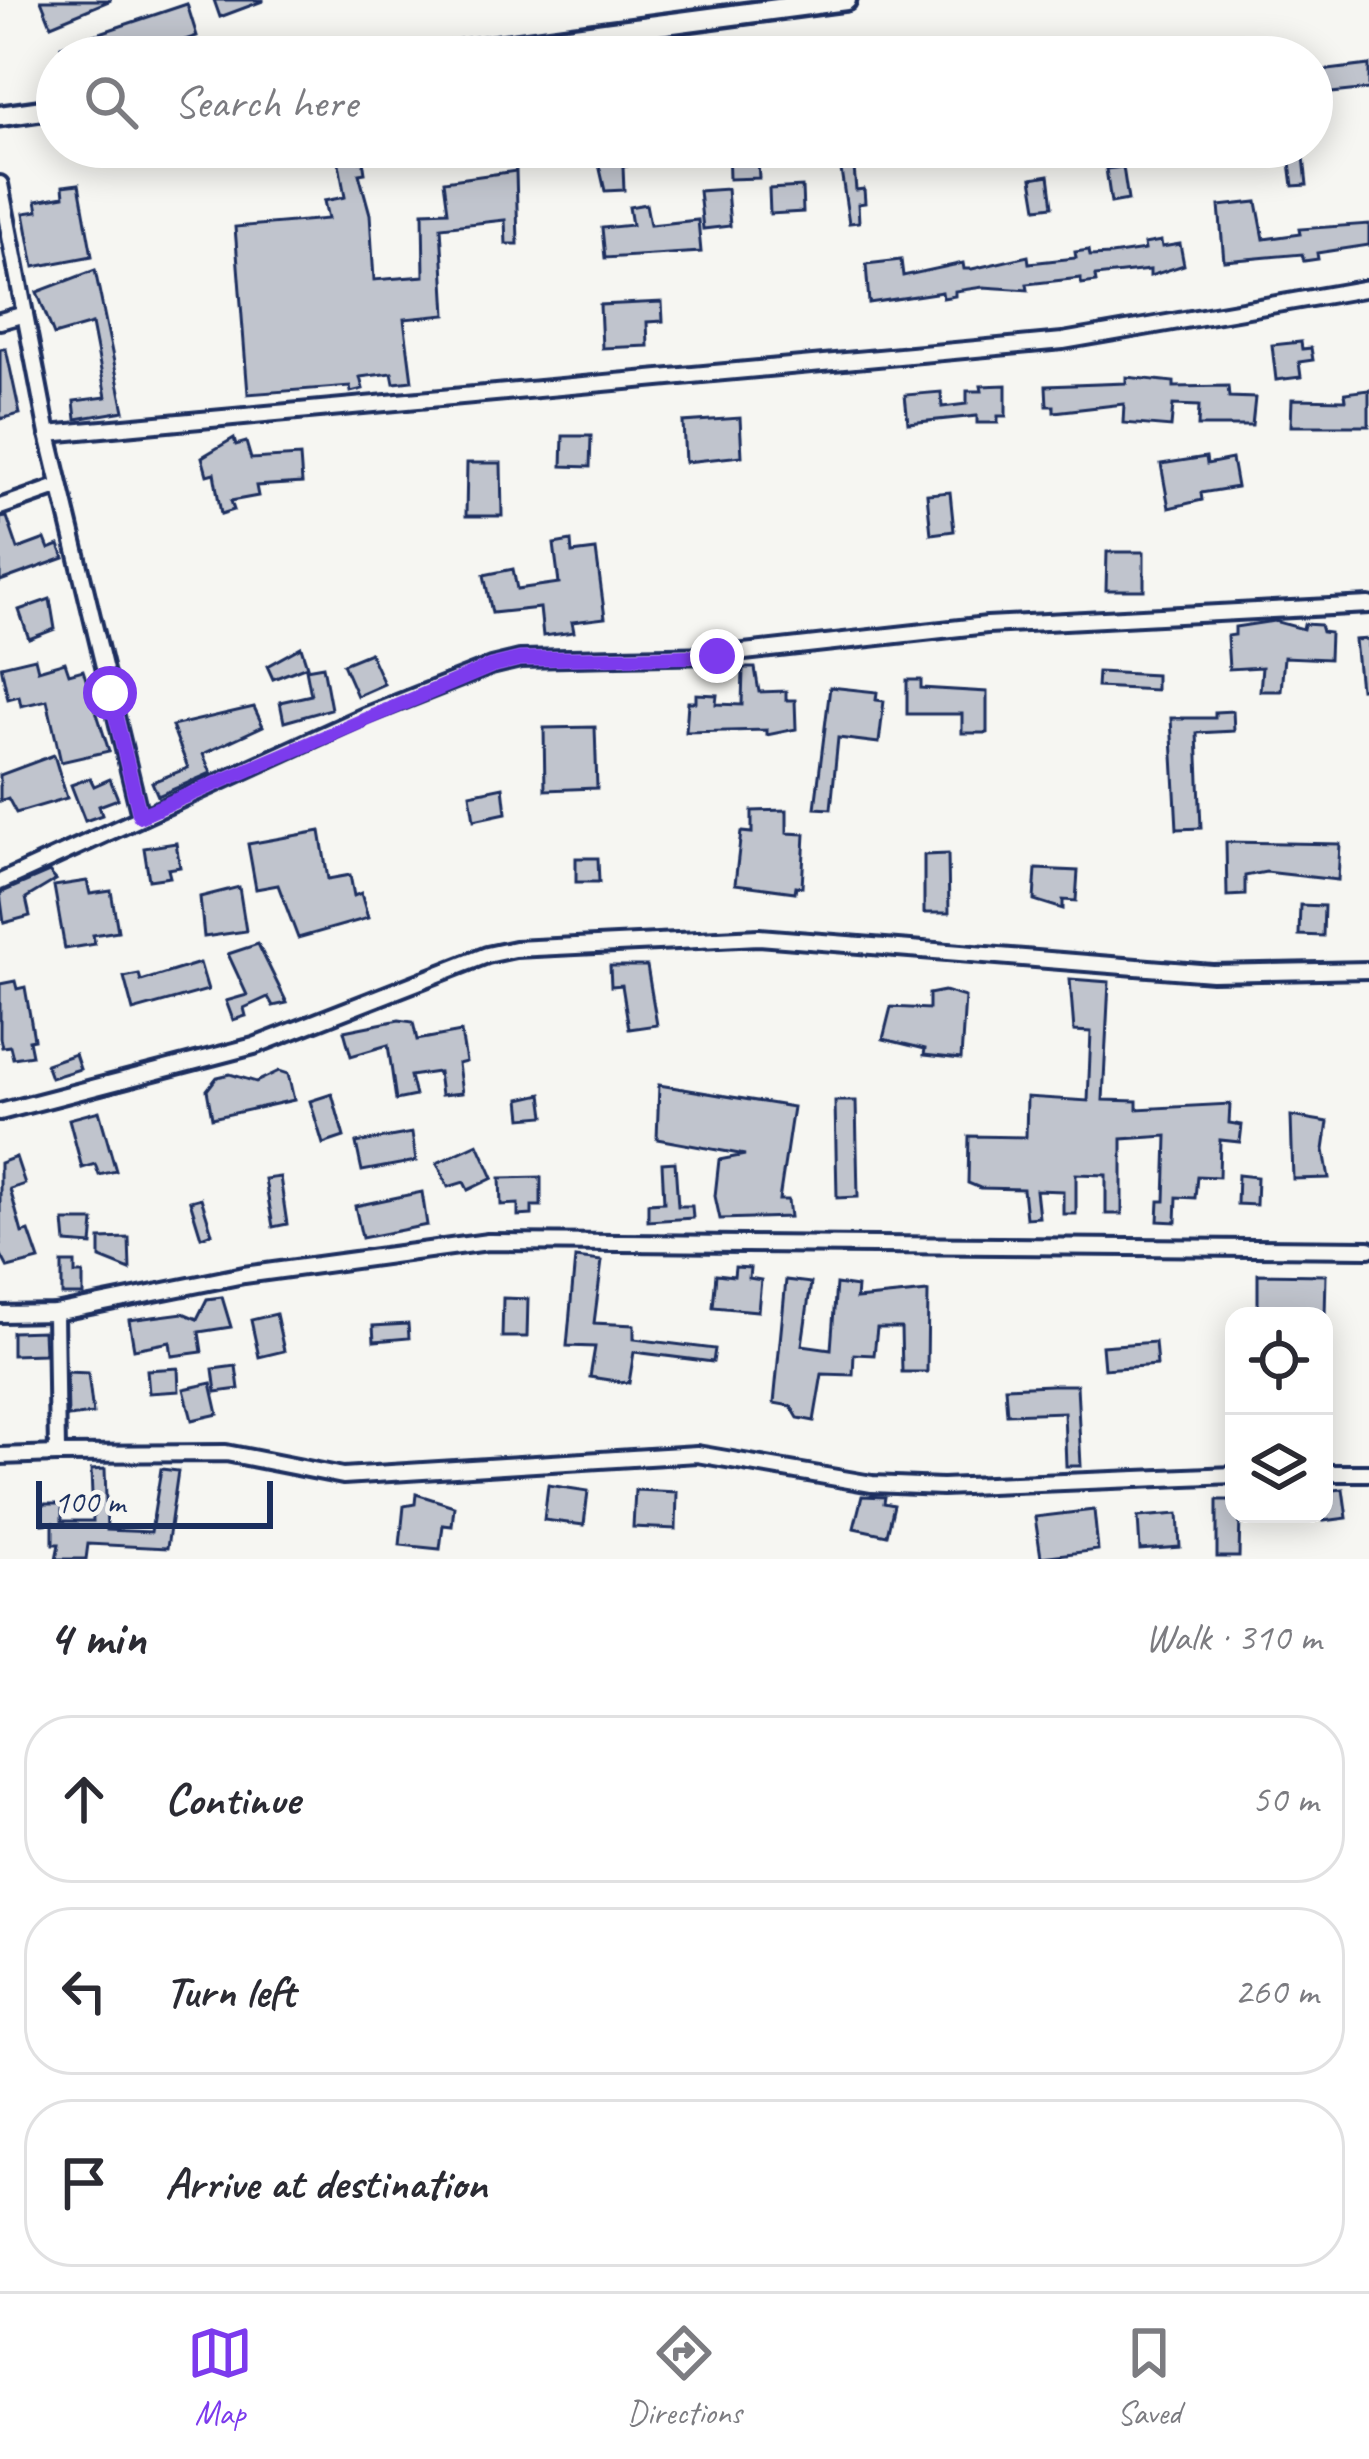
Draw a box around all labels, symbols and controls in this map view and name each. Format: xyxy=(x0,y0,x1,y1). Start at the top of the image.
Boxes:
search box xyxy=(36,36,1333,168)
icon: search xyxy=(78,69,144,135)
text: Search here xyxy=(174,74,357,131)
route end xyxy=(690,629,744,683)
route start xyxy=(83,666,137,720)
map controls xyxy=(1225,1307,1333,1523)
button: locate xyxy=(1225,1307,1333,1415)
button: layers xyxy=(1225,1415,1333,1523)
scale bar xyxy=(36,1475,273,1528)
text: 100 m xyxy=(54,1481,125,1523)
text: 4 min xyxy=(48,1605,146,1669)
text: Walk · 310 m xyxy=(1145,1613,1321,1662)
icon: ahead xyxy=(51,1766,117,1832)
text: Continue xyxy=(165,1771,299,1828)
text: 50 m xyxy=(1252,1775,1318,1824)
icon: left xyxy=(51,1958,117,2024)
text: Turn left xyxy=(165,1963,295,2020)
text: 260 m xyxy=(1234,1967,1318,2016)
icon: arrive xyxy=(51,2150,117,2216)
text: Arrive at destination xyxy=(165,2155,487,2212)
tab: Map xyxy=(187,2320,253,2434)
tab: Directions xyxy=(627,2320,742,2434)
tab: Saved xyxy=(1116,2320,1182,2434)

